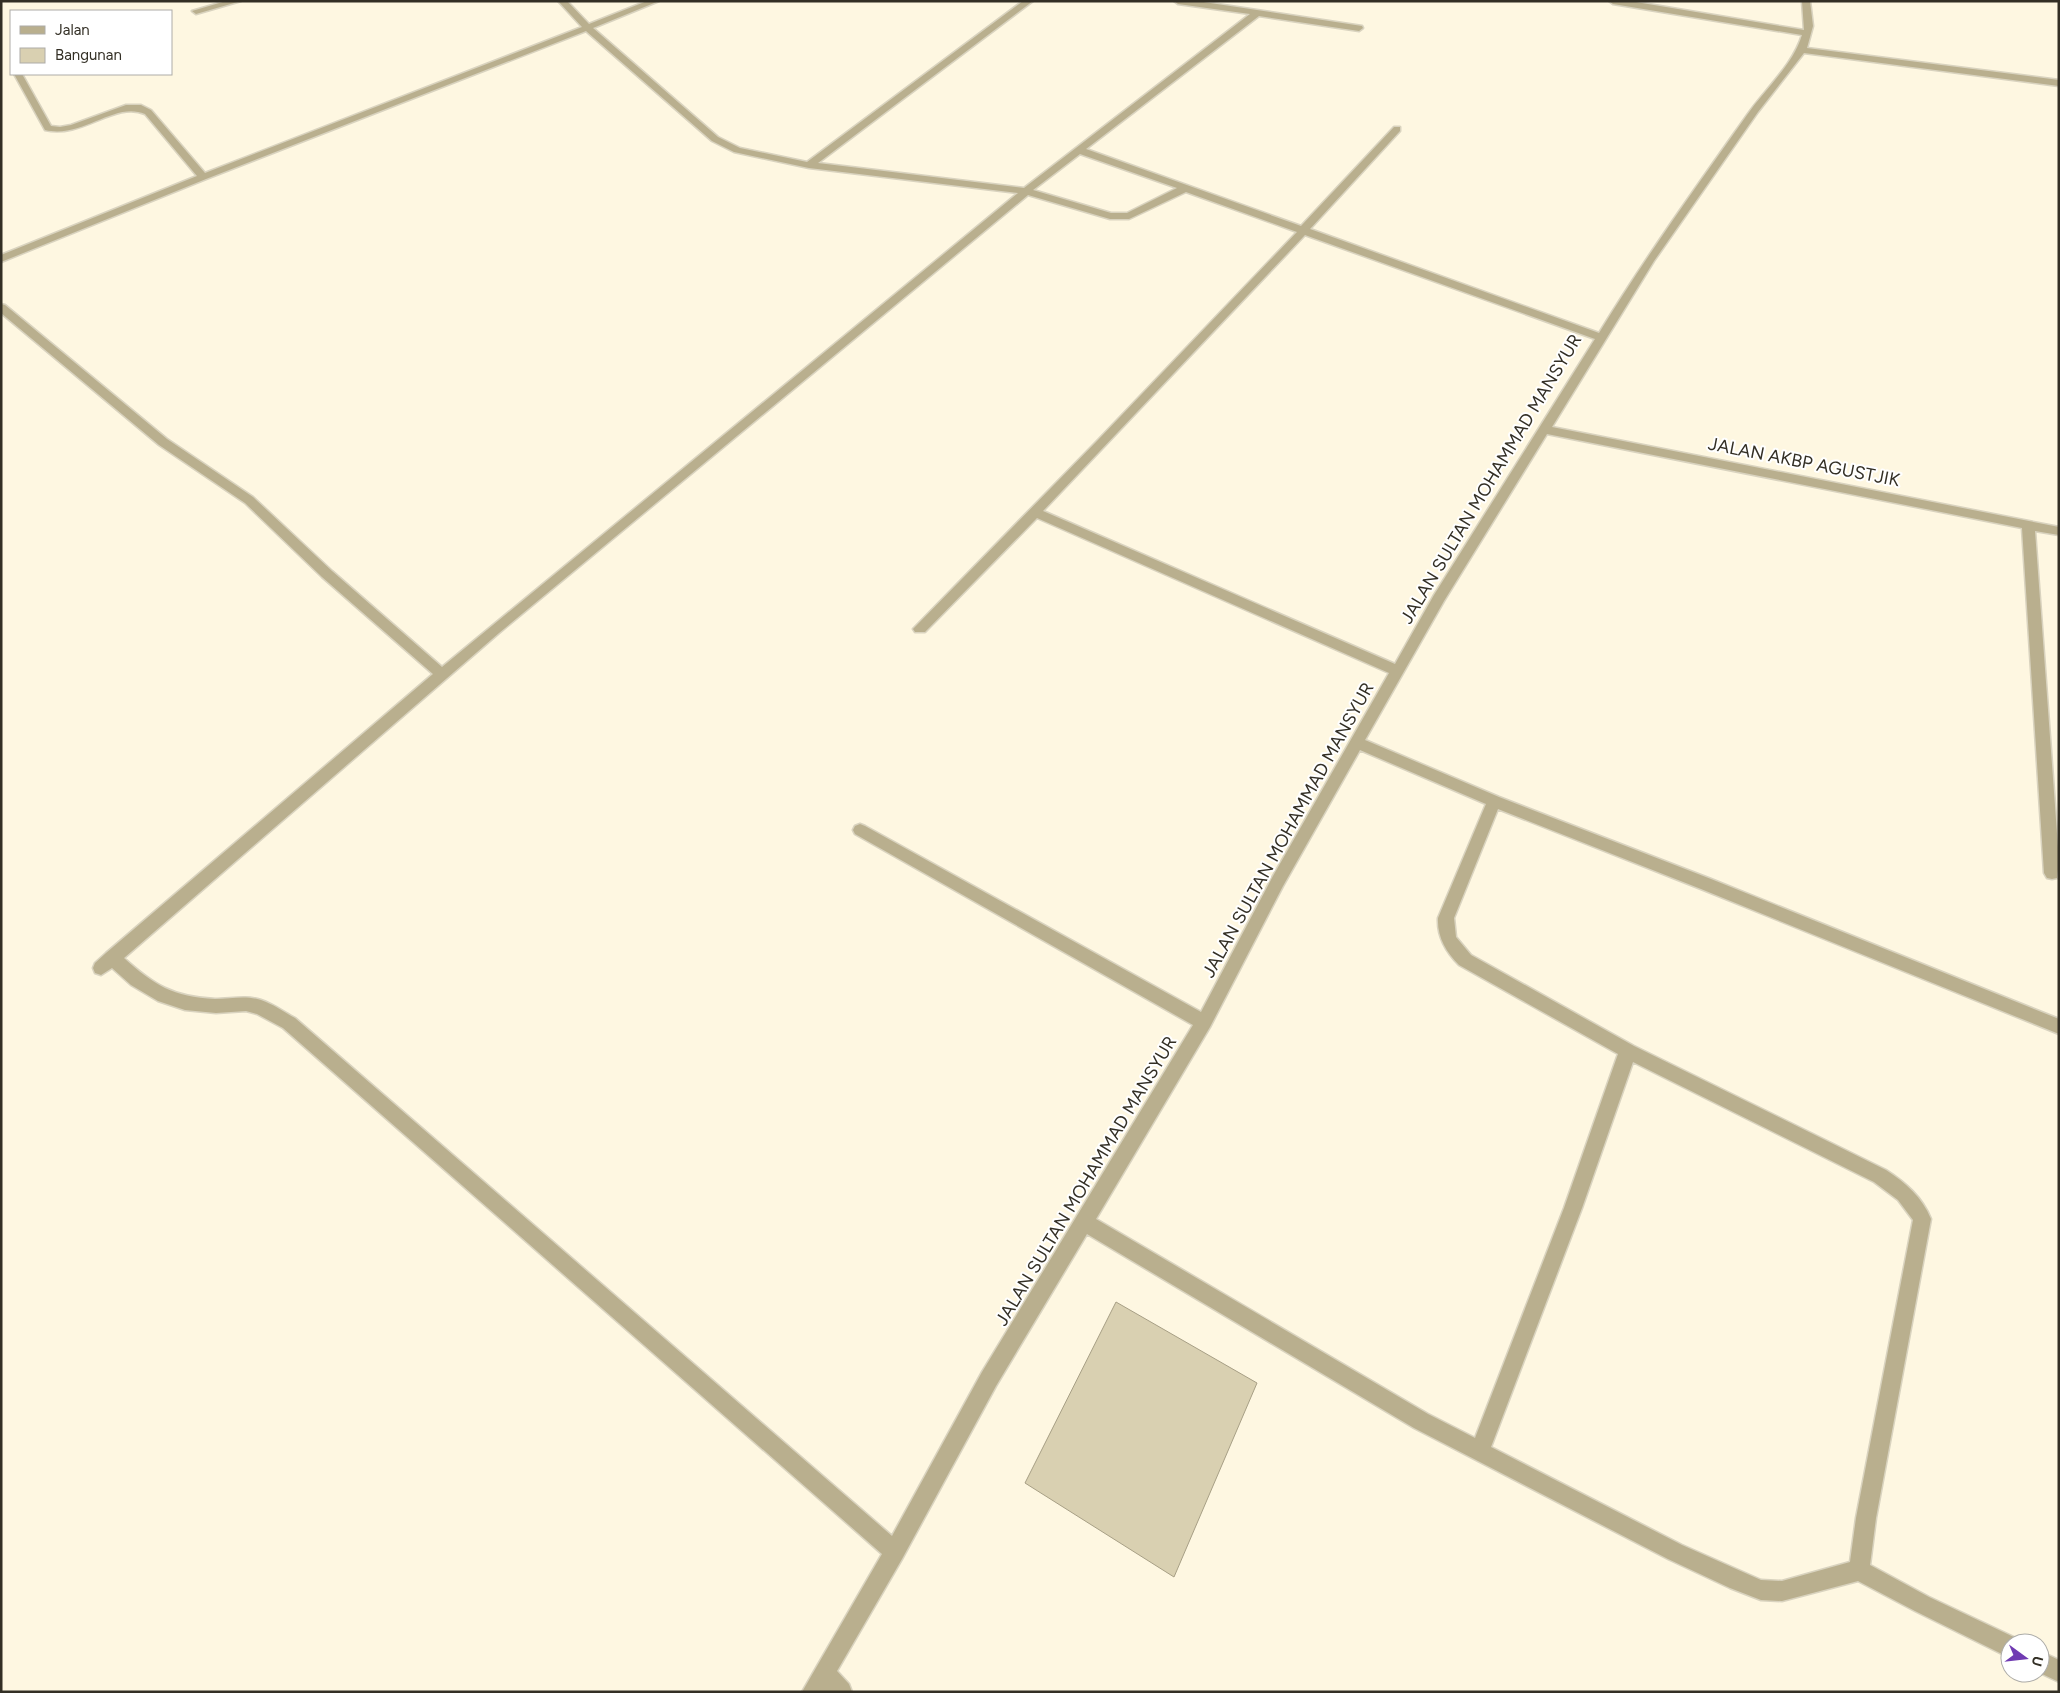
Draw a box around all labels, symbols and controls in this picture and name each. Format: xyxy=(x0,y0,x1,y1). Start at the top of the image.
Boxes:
legend xyxy=(10,10,172,75)
text: Jalan xyxy=(55,21,90,39)
text: Bangunan xyxy=(55,46,122,64)
street label: JALAN SULTAN MOHAMMAD MANSYUR xyxy=(1396,330,1586,628)
street label: JALAN AKBP AGUSTJIK xyxy=(1706,433,1902,491)
street label: JALAN SULTAN MOHAMMAD MANSYUR xyxy=(1197,679,1379,981)
street label: JALAN SULTAN MOHAMMAD MANSYUR xyxy=(991,1032,1181,1330)
north arrow xyxy=(2000,1633,2050,1683)
text: U xyxy=(2028,1654,2047,1668)

